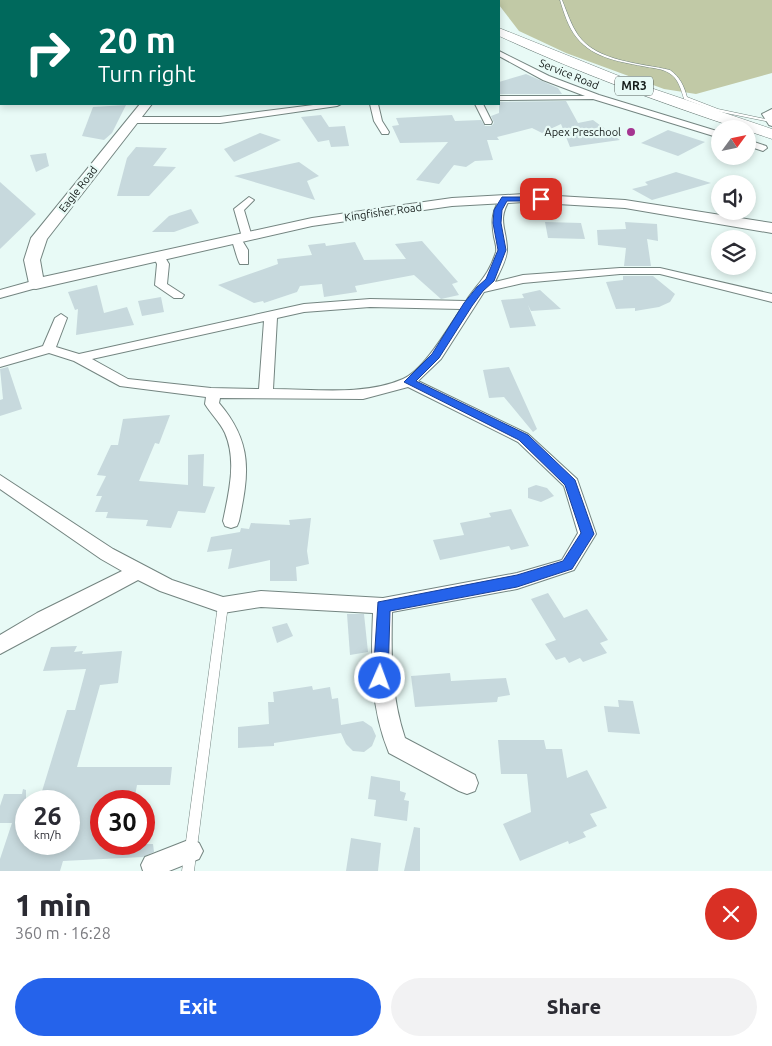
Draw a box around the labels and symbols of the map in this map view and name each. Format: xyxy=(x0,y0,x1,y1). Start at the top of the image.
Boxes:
street label: Service Road xyxy=(537,57,601,91)
road number: MR3 xyxy=(615,76,653,95)
north arrow xyxy=(711,120,756,165)
place label: Apex Preschool xyxy=(545,126,621,138)
marker: Apex Preschool xyxy=(625,126,637,138)
street label: Eagle Road xyxy=(56,164,100,214)
pin xyxy=(520,178,562,220)
street label: Kingfisher Road xyxy=(343,201,423,223)
position arrow xyxy=(353,651,405,703)
speed limit sign: 30 xyxy=(90,790,155,855)

